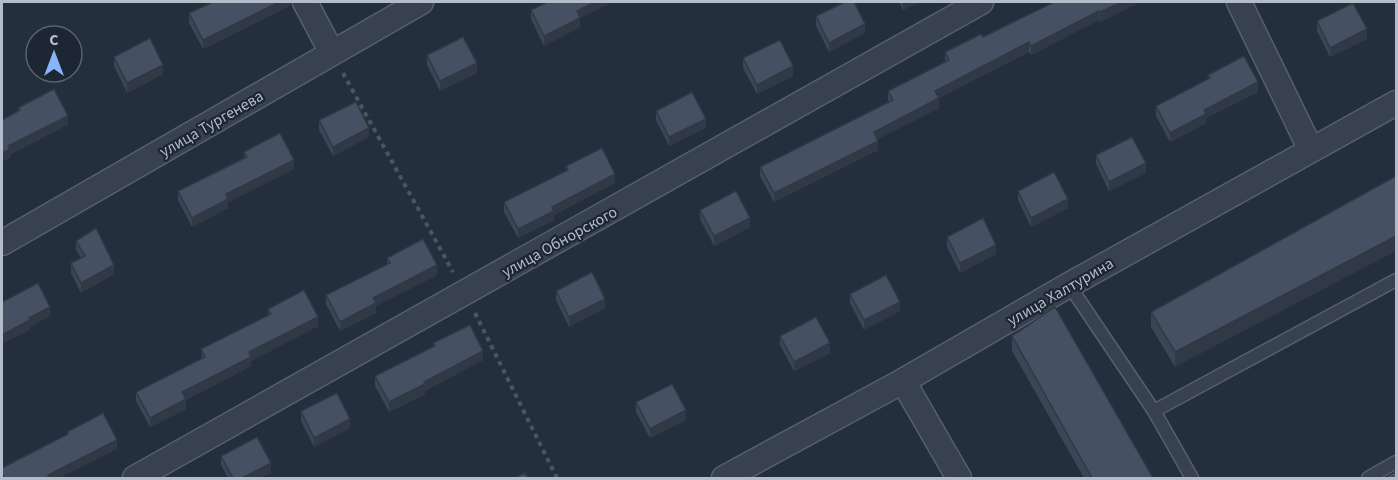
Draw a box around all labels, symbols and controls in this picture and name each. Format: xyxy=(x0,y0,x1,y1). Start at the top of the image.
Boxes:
north arrow xyxy=(24,24,84,84)
text: С xyxy=(49,29,59,51)
street label: улица Тургенева xyxy=(156,85,267,163)
street label: улица Обнорского xyxy=(498,201,621,283)
street label: улица Халтурина xyxy=(1003,252,1118,331)

